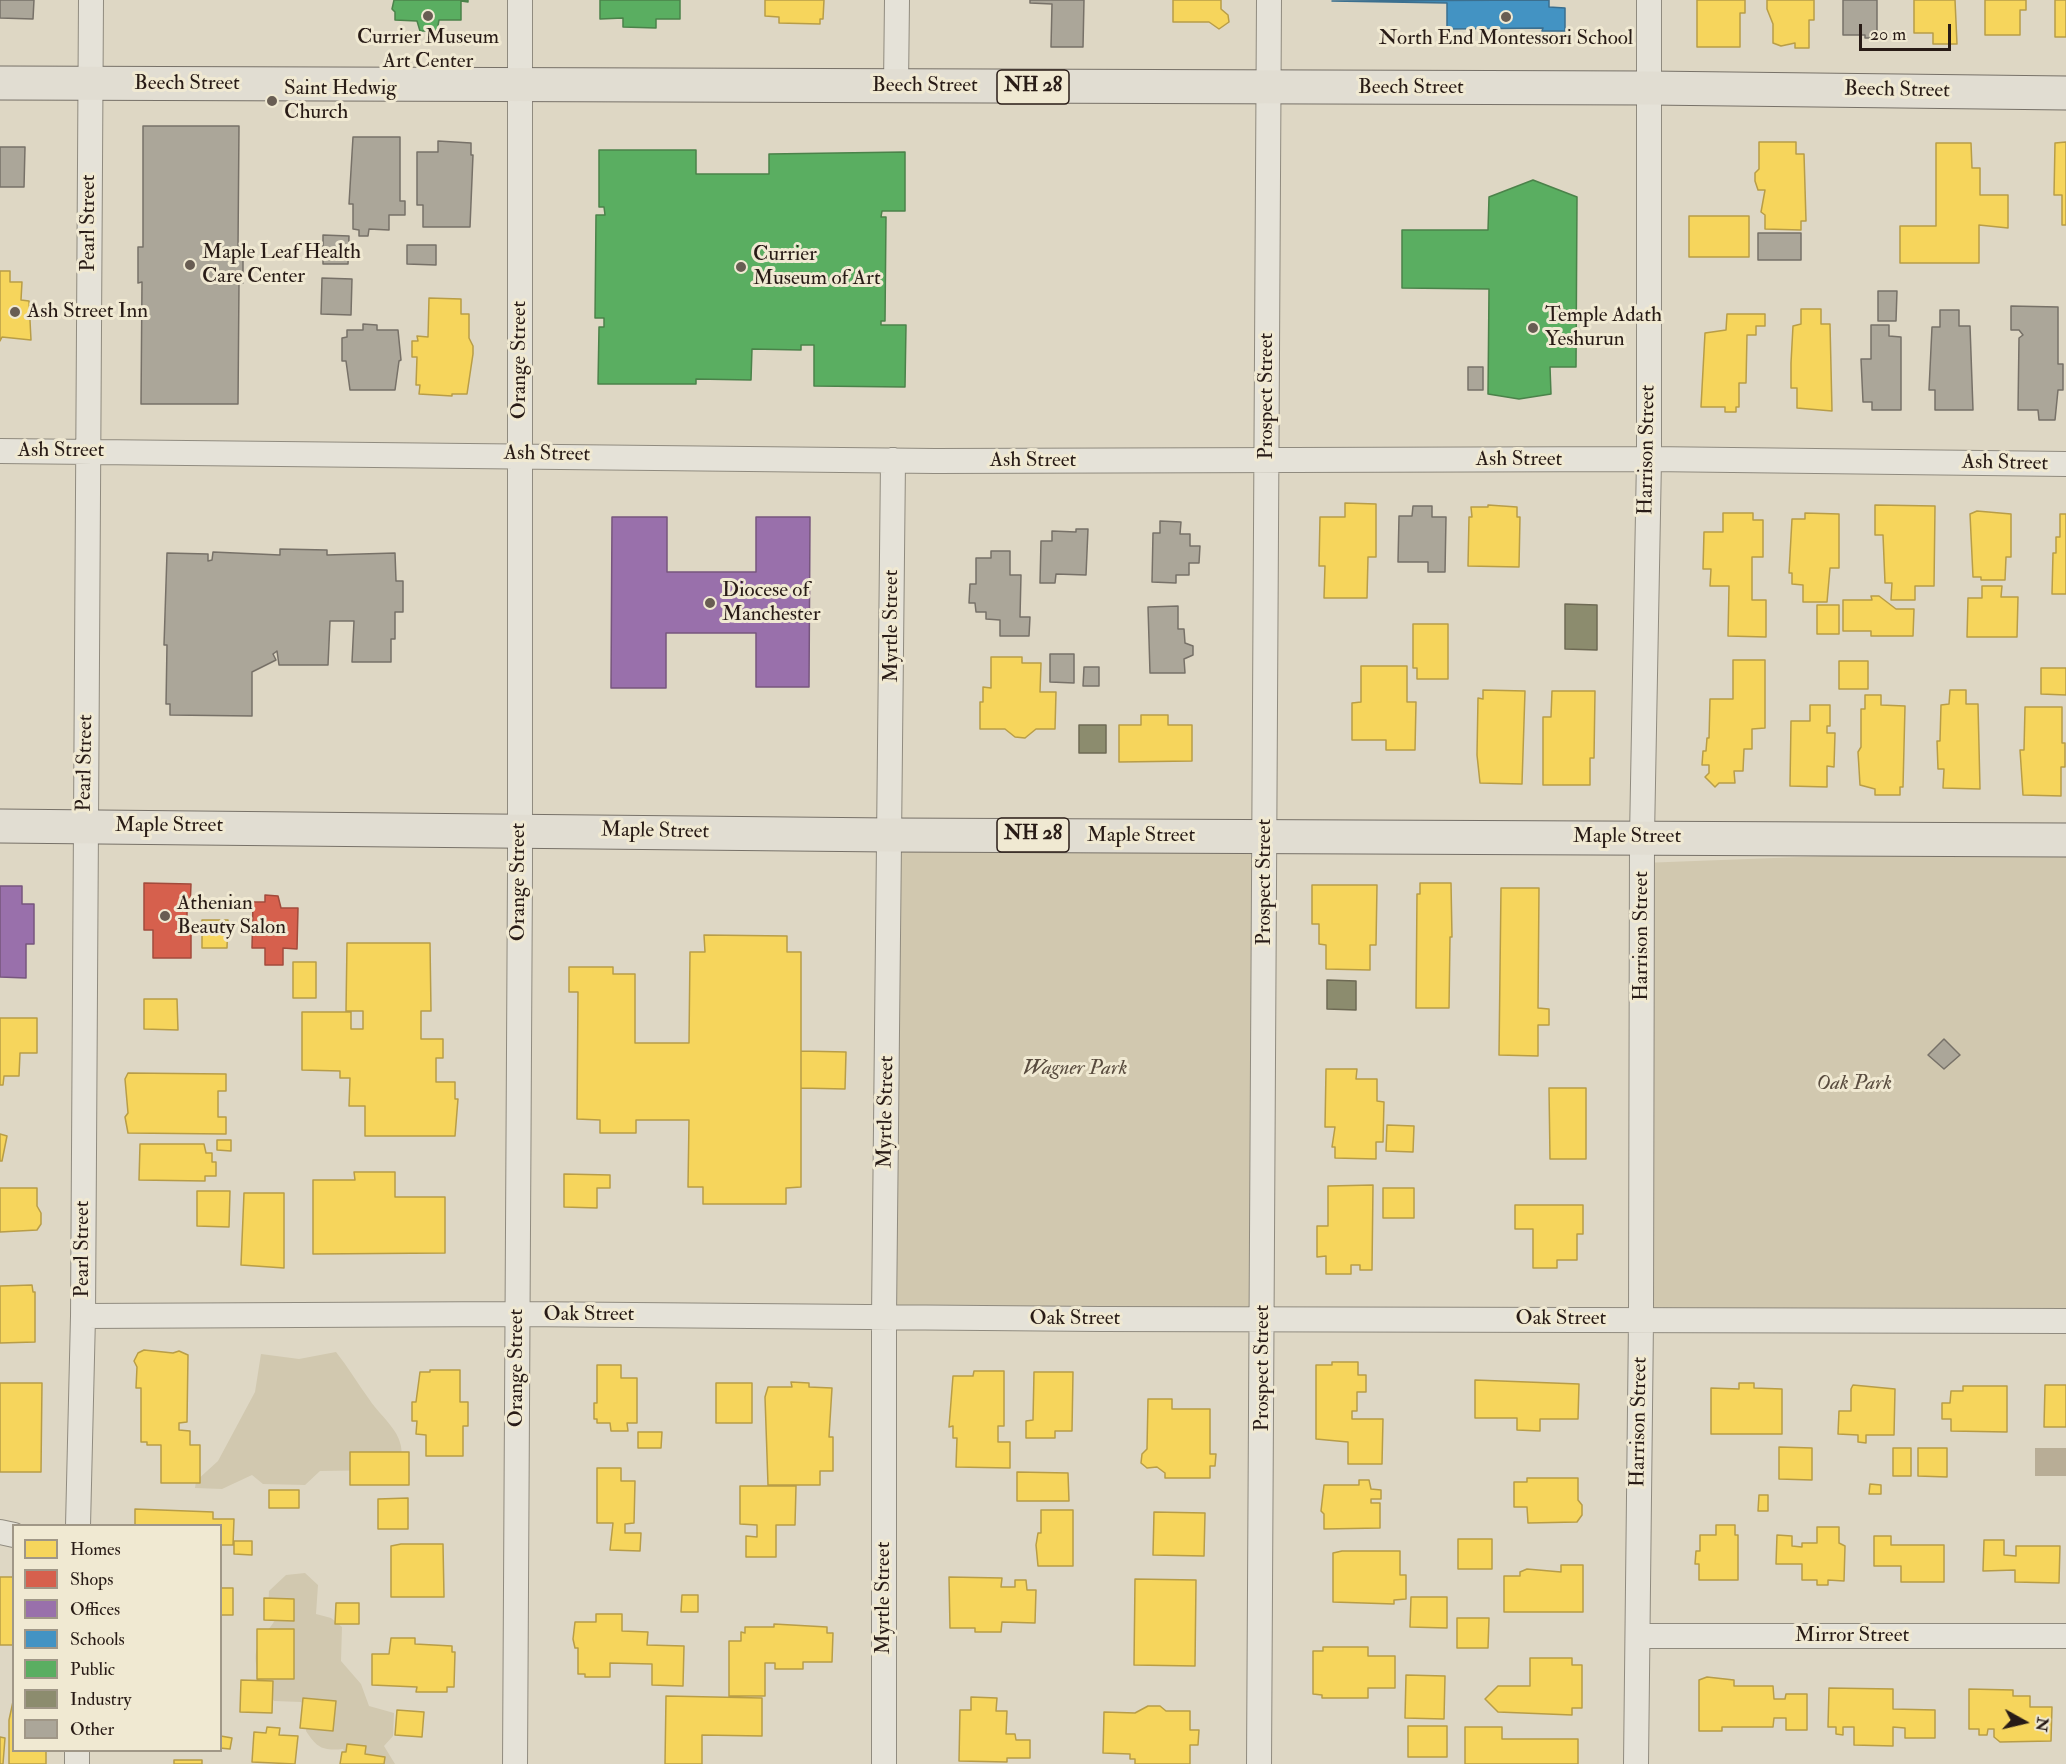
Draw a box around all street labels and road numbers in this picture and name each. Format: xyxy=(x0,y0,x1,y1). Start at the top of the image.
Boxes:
road number: NH 28 xyxy=(997,70,1069,104)
street label: Beech Street xyxy=(134,71,240,97)
street label: Beech Street xyxy=(872,73,978,99)
street label: Beech Street xyxy=(1358,75,1464,101)
street label: Beech Street xyxy=(1844,77,1950,105)
street label: Pearl Street xyxy=(76,174,102,272)
street label: Orange Street xyxy=(507,301,533,419)
street label: Prospect Street xyxy=(1254,333,1280,459)
street label: Harrison Street xyxy=(1634,385,1662,515)
street label: Ash Street xyxy=(18,438,104,464)
street label: Ash Street xyxy=(504,442,590,468)
street label: Ash Street xyxy=(1476,447,1562,473)
street label: Ash Street xyxy=(990,448,1076,474)
street label: Ash Street xyxy=(1962,451,2048,477)
street label: Myrtle Street xyxy=(879,570,905,682)
street label: Pearl Street xyxy=(73,714,99,812)
street label: Maple Street xyxy=(115,813,223,839)
street label: Maple Street xyxy=(601,818,709,846)
road number: NH 28 xyxy=(997,818,1069,852)
street label: Prospect Street xyxy=(1252,819,1278,945)
street label: Orange Street xyxy=(506,823,532,941)
street label: Maple Street xyxy=(1087,823,1195,849)
street label: Maple Street xyxy=(1573,824,1681,850)
street label: Harrison Street xyxy=(1629,871,1655,1001)
street label: Myrtle Street xyxy=(873,1055,901,1169)
street label: Pearl Street xyxy=(70,1200,96,1298)
street label: Oak Street xyxy=(544,1302,634,1328)
street label: Prospect Street xyxy=(1250,1305,1276,1431)
street label: Oak Street xyxy=(1030,1306,1120,1332)
street label: Oak Street xyxy=(1516,1306,1606,1332)
street label: Orange Street xyxy=(504,1309,530,1427)
street label: Harrison Street xyxy=(1626,1357,1654,1487)
street label: Myrtle Street xyxy=(871,1542,897,1654)
street label: Mirror Street xyxy=(1795,1623,1909,1649)

